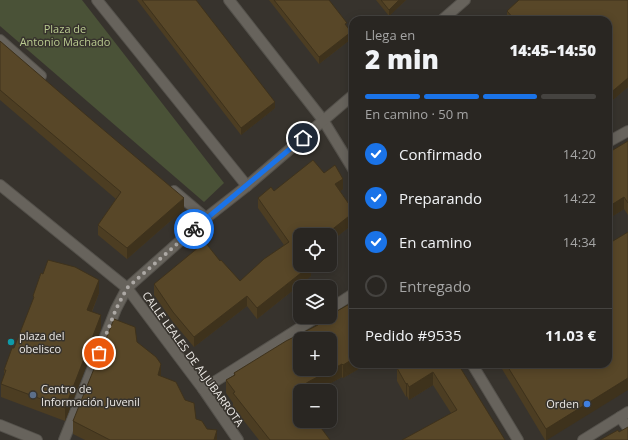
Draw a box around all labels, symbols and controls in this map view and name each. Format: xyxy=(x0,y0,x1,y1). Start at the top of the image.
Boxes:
park label: Plaza de Antonio Machado xyxy=(20,21,111,49)
text: Llega en xyxy=(365,26,415,44)
text: 14:45–14:50 xyxy=(510,40,596,60)
text: 2 min xyxy=(365,41,439,77)
text: En camino · 50 m xyxy=(365,105,469,123)
pin xyxy=(286,121,320,155)
icon: home xyxy=(292,127,314,149)
icon: check xyxy=(365,143,387,165)
text: Confirmado xyxy=(399,144,482,164)
text: 14:20 xyxy=(563,145,596,163)
icon: check xyxy=(365,187,387,209)
text: Preparando xyxy=(399,188,482,208)
text: 14:22 xyxy=(563,189,596,207)
courier xyxy=(174,209,214,249)
icon: bike xyxy=(183,218,205,240)
map controls xyxy=(293,228,337,428)
button: locate xyxy=(293,228,337,272)
icon: check xyxy=(365,231,387,253)
text: En camino xyxy=(399,232,472,252)
text: 14:34 xyxy=(563,233,596,251)
text: Entregado xyxy=(399,276,471,296)
button: layers xyxy=(293,280,337,324)
street label: CALLE LEALES DE ALJUBARROTA xyxy=(139,288,248,429)
text: Pedido #9535 xyxy=(365,325,462,345)
text: 11.03 € xyxy=(545,325,596,345)
place label: plaza del obelisco xyxy=(19,328,64,356)
button: + xyxy=(293,332,337,376)
pin xyxy=(82,336,116,370)
marker: plaza del obelisco xyxy=(6,337,16,347)
icon: bag xyxy=(88,342,110,364)
place label: Centro de Información Juvenil xyxy=(41,381,140,409)
button: − xyxy=(293,384,337,428)
marker: Centro de Información Juvenil xyxy=(28,390,38,400)
place label: Orden xyxy=(546,396,579,411)
marker: Orden xyxy=(582,399,592,409)

